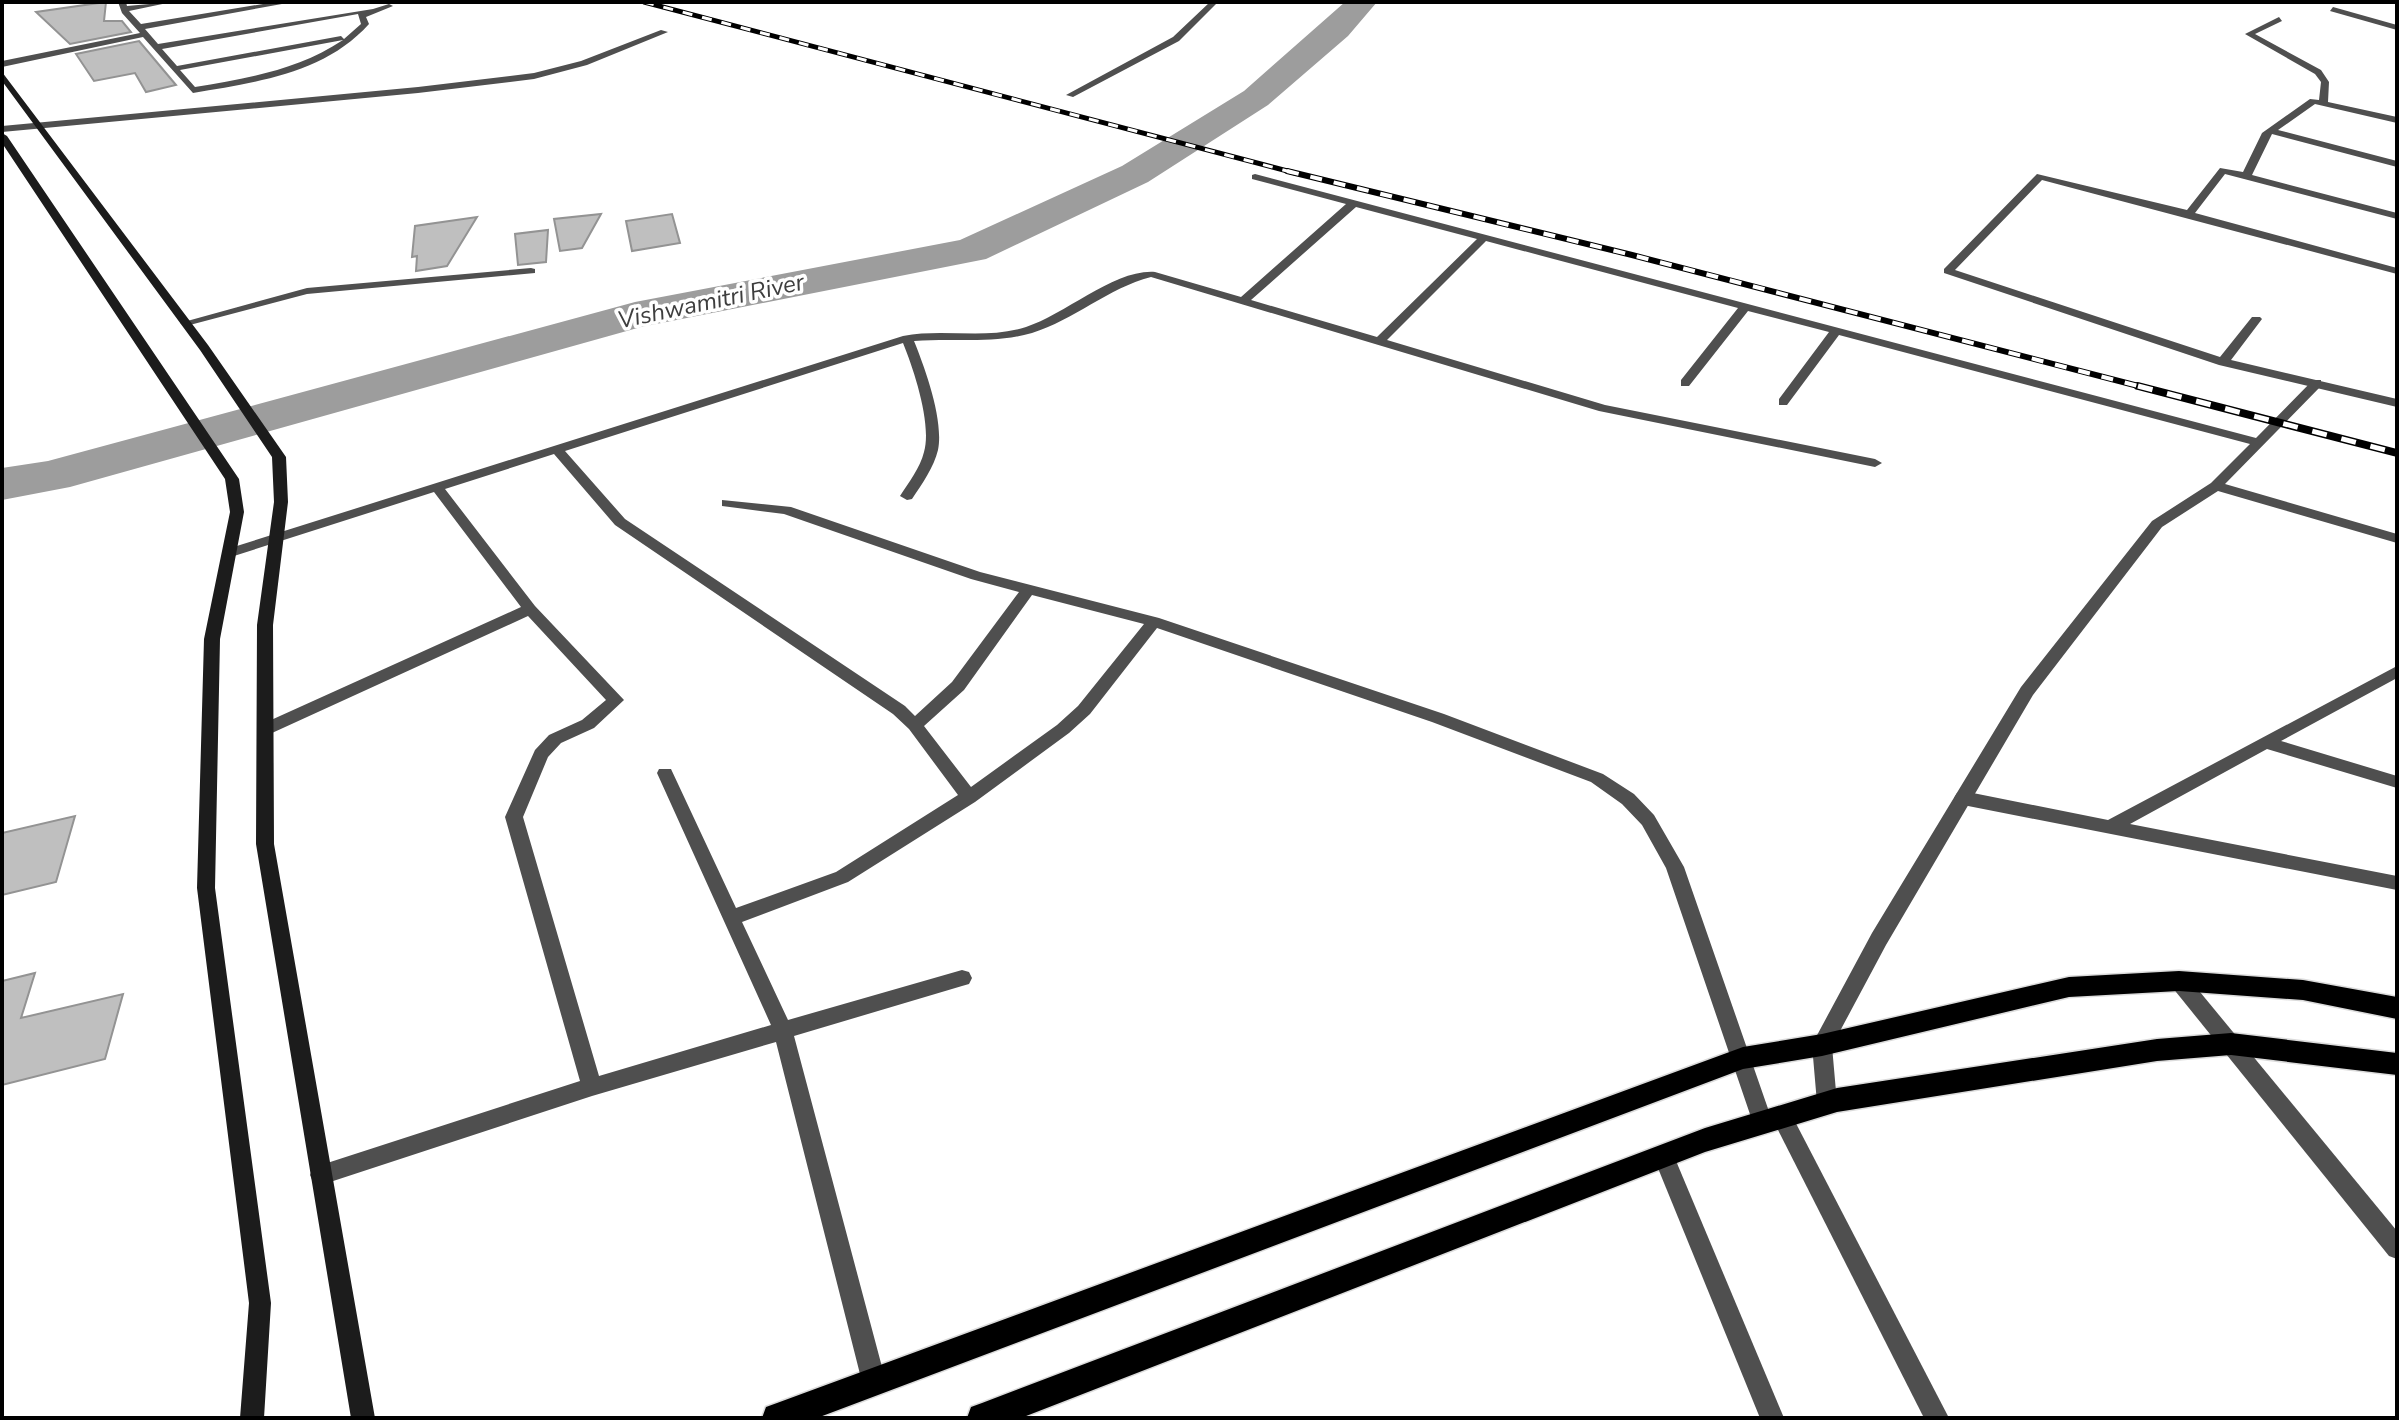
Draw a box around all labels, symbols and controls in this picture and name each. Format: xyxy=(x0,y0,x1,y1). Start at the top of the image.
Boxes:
water label: Vishwamitri River xyxy=(615,265,809,336)

